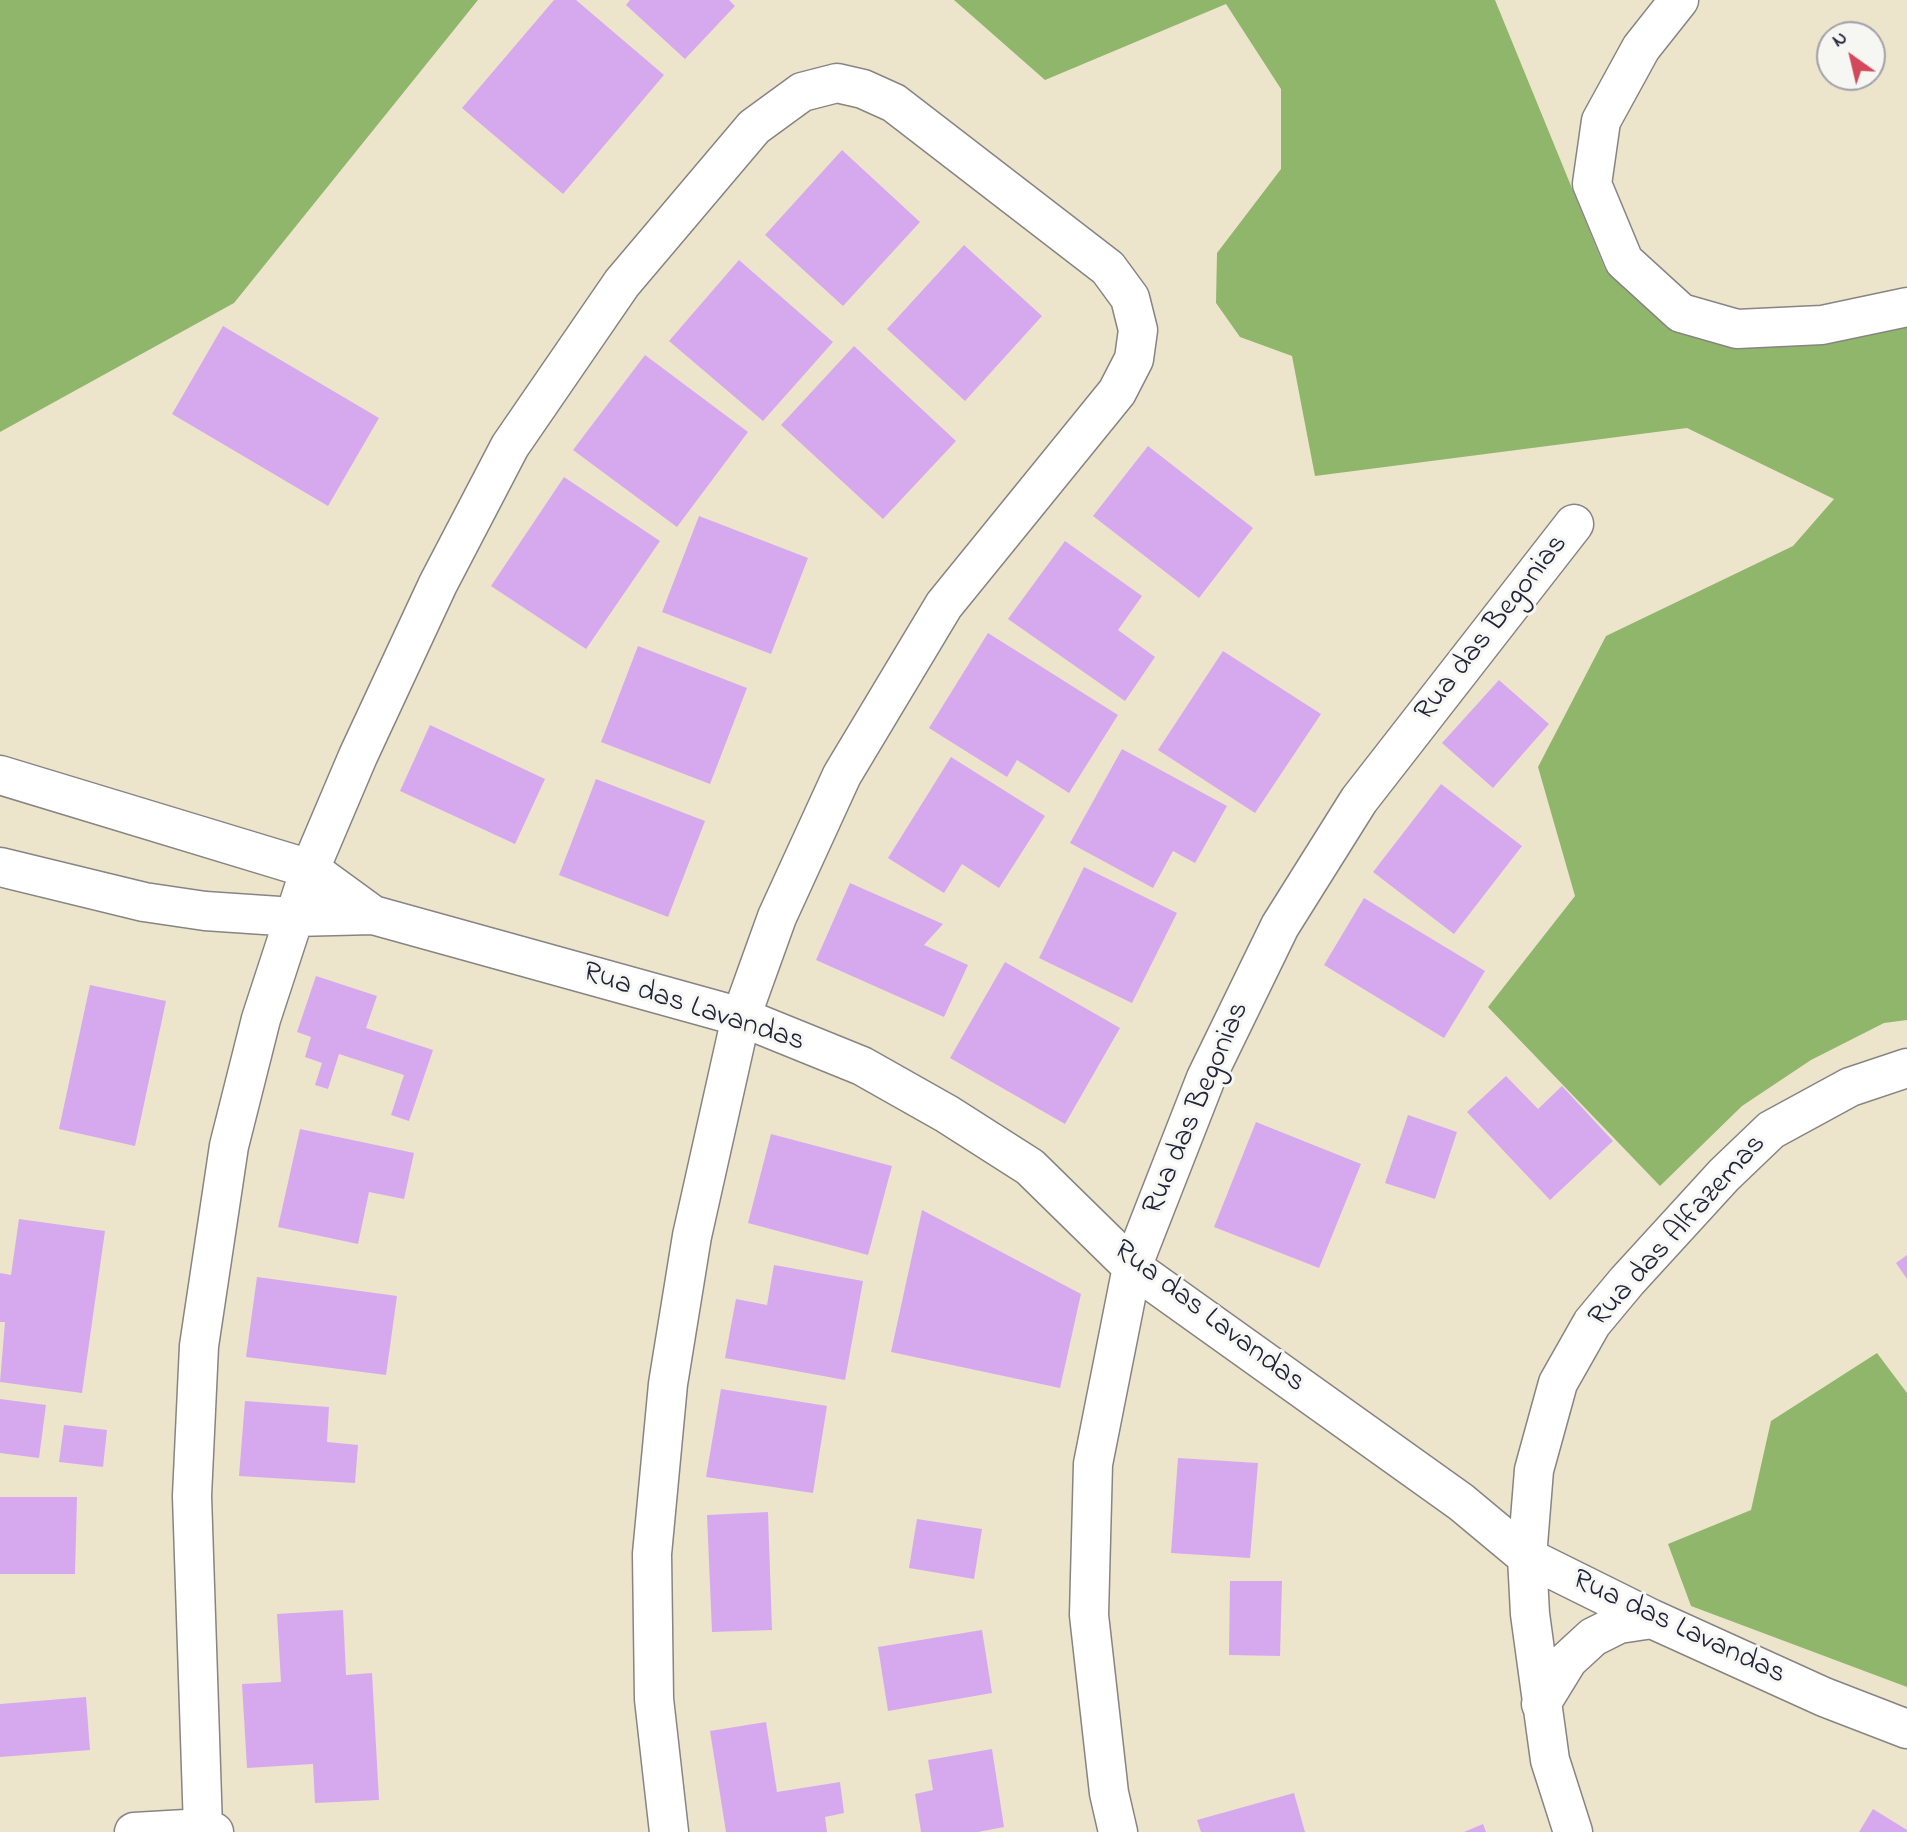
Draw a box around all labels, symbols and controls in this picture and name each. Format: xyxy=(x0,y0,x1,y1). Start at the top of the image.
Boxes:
north arrow xyxy=(1816,21,1886,91)
text: N xyxy=(1827,25,1853,55)
street label: Rua das Begonias xyxy=(1409,528,1577,730)
street label: Rua das Lavandas xyxy=(577,956,809,1062)
street label: Rua das Begonias xyxy=(1137,997,1259,1221)
street label: Rua das Alfazemas xyxy=(1583,1128,1775,1336)
street label: Rua das Lavandas xyxy=(1105,1234,1311,1402)
street label: Rua das Lavandas xyxy=(1566,1564,1790,1694)

